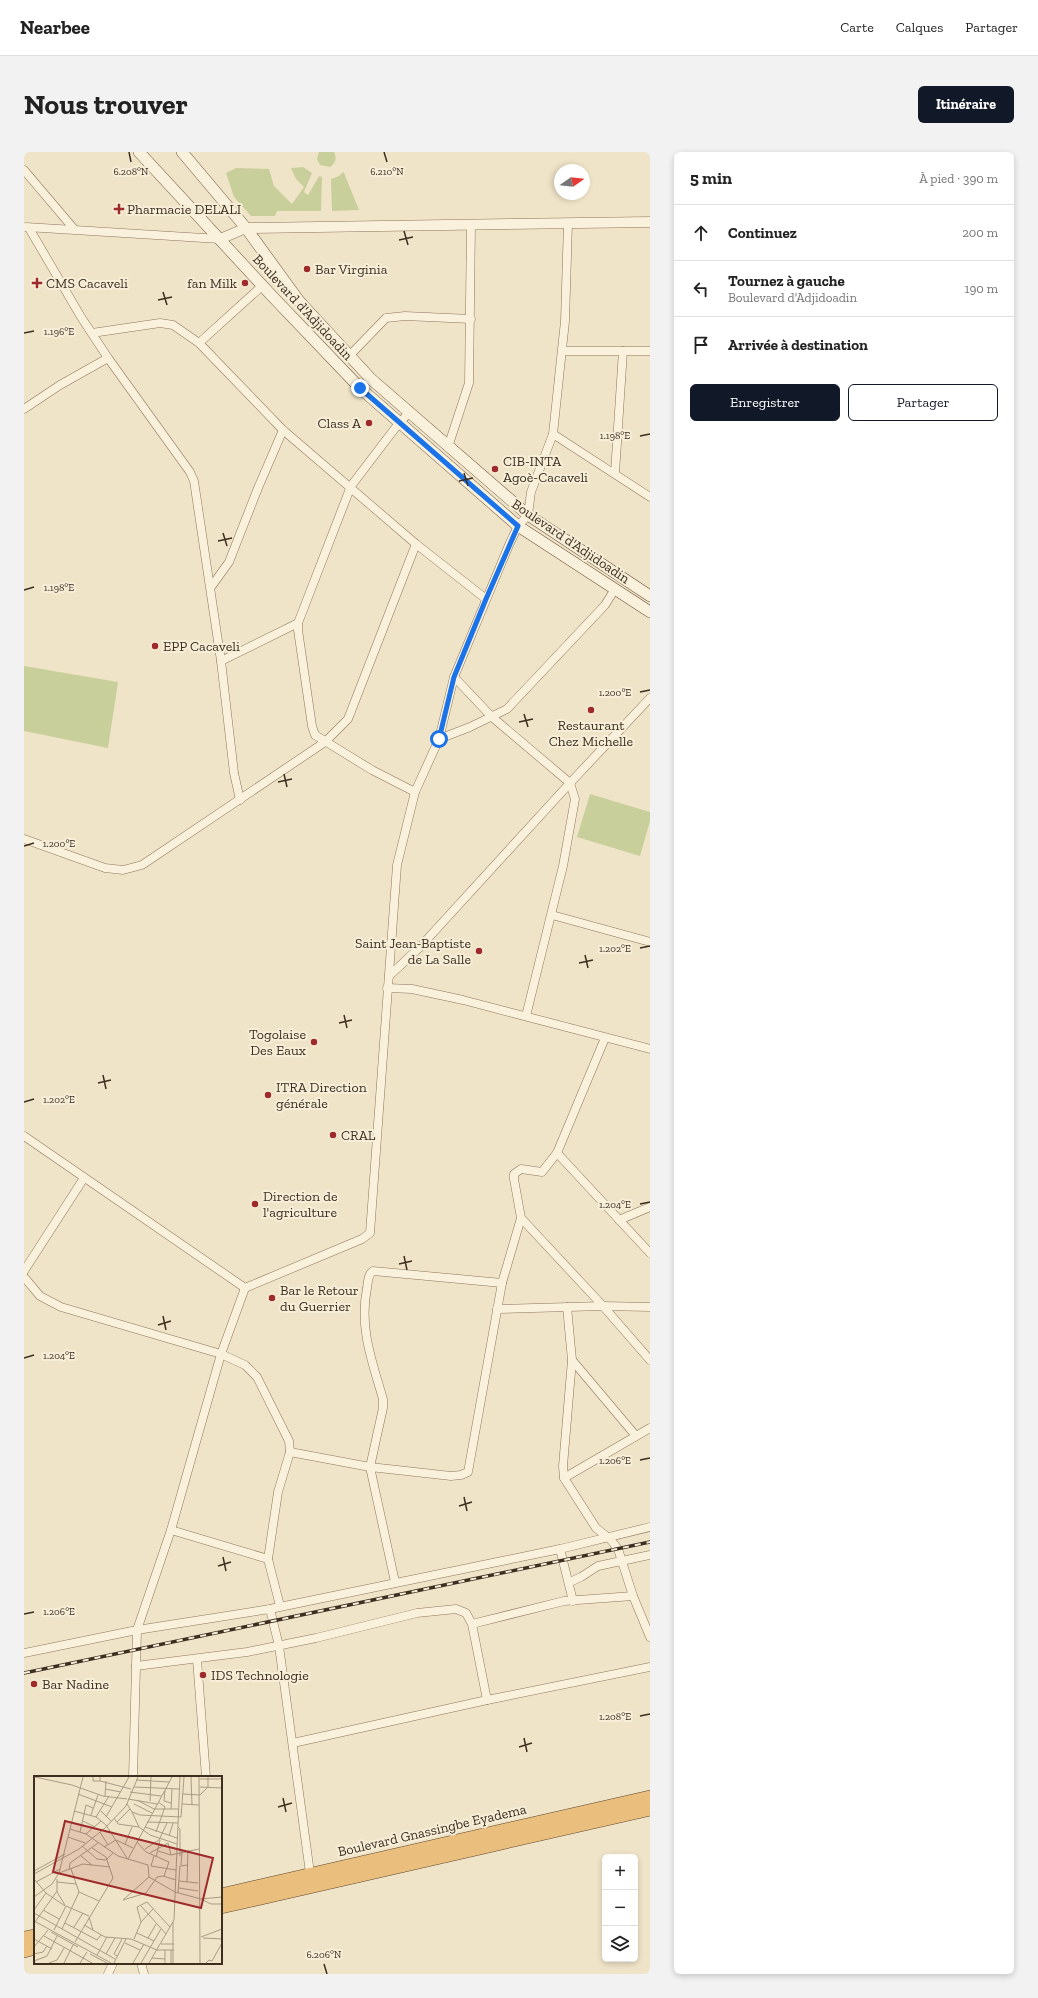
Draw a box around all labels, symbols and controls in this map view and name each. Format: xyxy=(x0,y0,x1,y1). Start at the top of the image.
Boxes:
text: Nearbee xyxy=(20,16,90,39)
text: Carte xyxy=(840,19,874,36)
text: Calques xyxy=(896,19,943,36)
text: Partager xyxy=(965,19,1018,36)
button: Itinéraire xyxy=(918,86,1014,123)
text: Nous trouver xyxy=(24,88,188,121)
north arrow xyxy=(554,164,590,200)
text: 6.208°N xyxy=(114,166,149,178)
text: 6.210°N xyxy=(370,166,404,178)
text: 5 min xyxy=(690,168,732,188)
text: À pied · 390 m xyxy=(919,171,998,186)
place label: Pharmacie DELALI xyxy=(127,201,241,218)
marker: Pharmacie DELALI xyxy=(114,204,124,214)
icon: ahead xyxy=(690,222,712,244)
text: Continuez xyxy=(728,224,797,242)
text: 200 m xyxy=(962,225,998,240)
street label: Boulevard d'Adjidoadin xyxy=(249,251,356,364)
place label: Bar Virginia xyxy=(315,261,388,278)
marker: Bar Virginia xyxy=(302,264,312,274)
text: Tournez à gauche xyxy=(728,272,845,290)
place label: CMS Cacaveli xyxy=(46,275,128,292)
place label: fan Milk xyxy=(187,275,238,292)
marker: CMS Cacaveli xyxy=(31,277,43,289)
marker: fan Milk xyxy=(240,278,250,288)
icon: left xyxy=(690,278,712,300)
text: 190 m xyxy=(964,281,998,296)
text: Boulevard d'Adjidoadin xyxy=(728,290,857,305)
text: 1.196°E xyxy=(44,326,74,338)
icon: arrive xyxy=(690,334,712,356)
text: Arrivée à destination xyxy=(728,336,868,354)
route end xyxy=(351,379,369,397)
button: Enregistrer xyxy=(690,384,840,421)
button: Partager xyxy=(848,384,998,421)
place label: Class A xyxy=(317,415,362,432)
marker: Class A xyxy=(364,418,374,428)
text: 1.198°E xyxy=(600,430,630,442)
place label: CIB-INTA Agoè-Cacaveli xyxy=(503,453,588,486)
marker: CIB-INTA Agoè-Cacaveli xyxy=(490,464,500,474)
street label: Boulevard d'Adjidoadin xyxy=(508,496,633,587)
text: 1.198°E xyxy=(44,582,74,594)
place label: EPP Cacaveli xyxy=(163,638,240,655)
marker: EPP Cacaveli xyxy=(150,641,160,651)
text: 1.200°E xyxy=(599,687,631,699)
marker: Restaurant Chez Michelle xyxy=(586,705,596,715)
place label: Restaurant Chez Michelle xyxy=(549,717,634,750)
route start xyxy=(430,730,448,748)
text: 1.200°E xyxy=(43,838,75,850)
place label: Saint Jean-Baptiste de La Salle xyxy=(355,935,471,968)
text: 1.202°E xyxy=(599,943,631,955)
marker: Saint Jean-Baptiste de La Salle xyxy=(474,946,484,956)
place label: Togolaise Des Eaux xyxy=(249,1026,306,1059)
marker: Togolaise Des Eaux xyxy=(309,1037,319,1047)
place label: ITRA Direction générale xyxy=(276,1079,367,1112)
marker: ITRA Direction générale xyxy=(263,1090,273,1100)
text: 1.202°E xyxy=(43,1094,75,1106)
place label: CRAL xyxy=(341,1127,376,1144)
marker: CRAL xyxy=(328,1130,338,1140)
place label: Direction de l'agriculture xyxy=(263,1188,338,1221)
marker: Direction de l'agriculture xyxy=(250,1199,260,1209)
text: 1.204°E xyxy=(599,1199,631,1211)
place label: Bar le Retour du Guerrier xyxy=(280,1282,359,1315)
marker: Bar le Retour du Guerrier xyxy=(267,1293,277,1303)
text: 1.204°E xyxy=(43,1350,75,1362)
text: 1.206°E xyxy=(599,1455,631,1467)
text: 1.206°E xyxy=(43,1606,75,1618)
place label: IDS Technologie xyxy=(211,1667,309,1684)
marker: IDS Technologie xyxy=(198,1670,208,1680)
place label: Bar Nadine xyxy=(42,1676,109,1693)
marker: Bar Nadine xyxy=(29,1679,39,1689)
text: 1.208°E xyxy=(599,1711,631,1723)
inset map xyxy=(34,1776,222,1964)
street label: Boulevard Gnassingbe Eyadema xyxy=(336,1800,528,1860)
map controls xyxy=(602,1854,638,1962)
button: + xyxy=(602,1854,638,1890)
button: − xyxy=(602,1890,638,1926)
button: layers xyxy=(602,1926,638,1962)
text: 6.206°N xyxy=(307,1949,342,1961)

